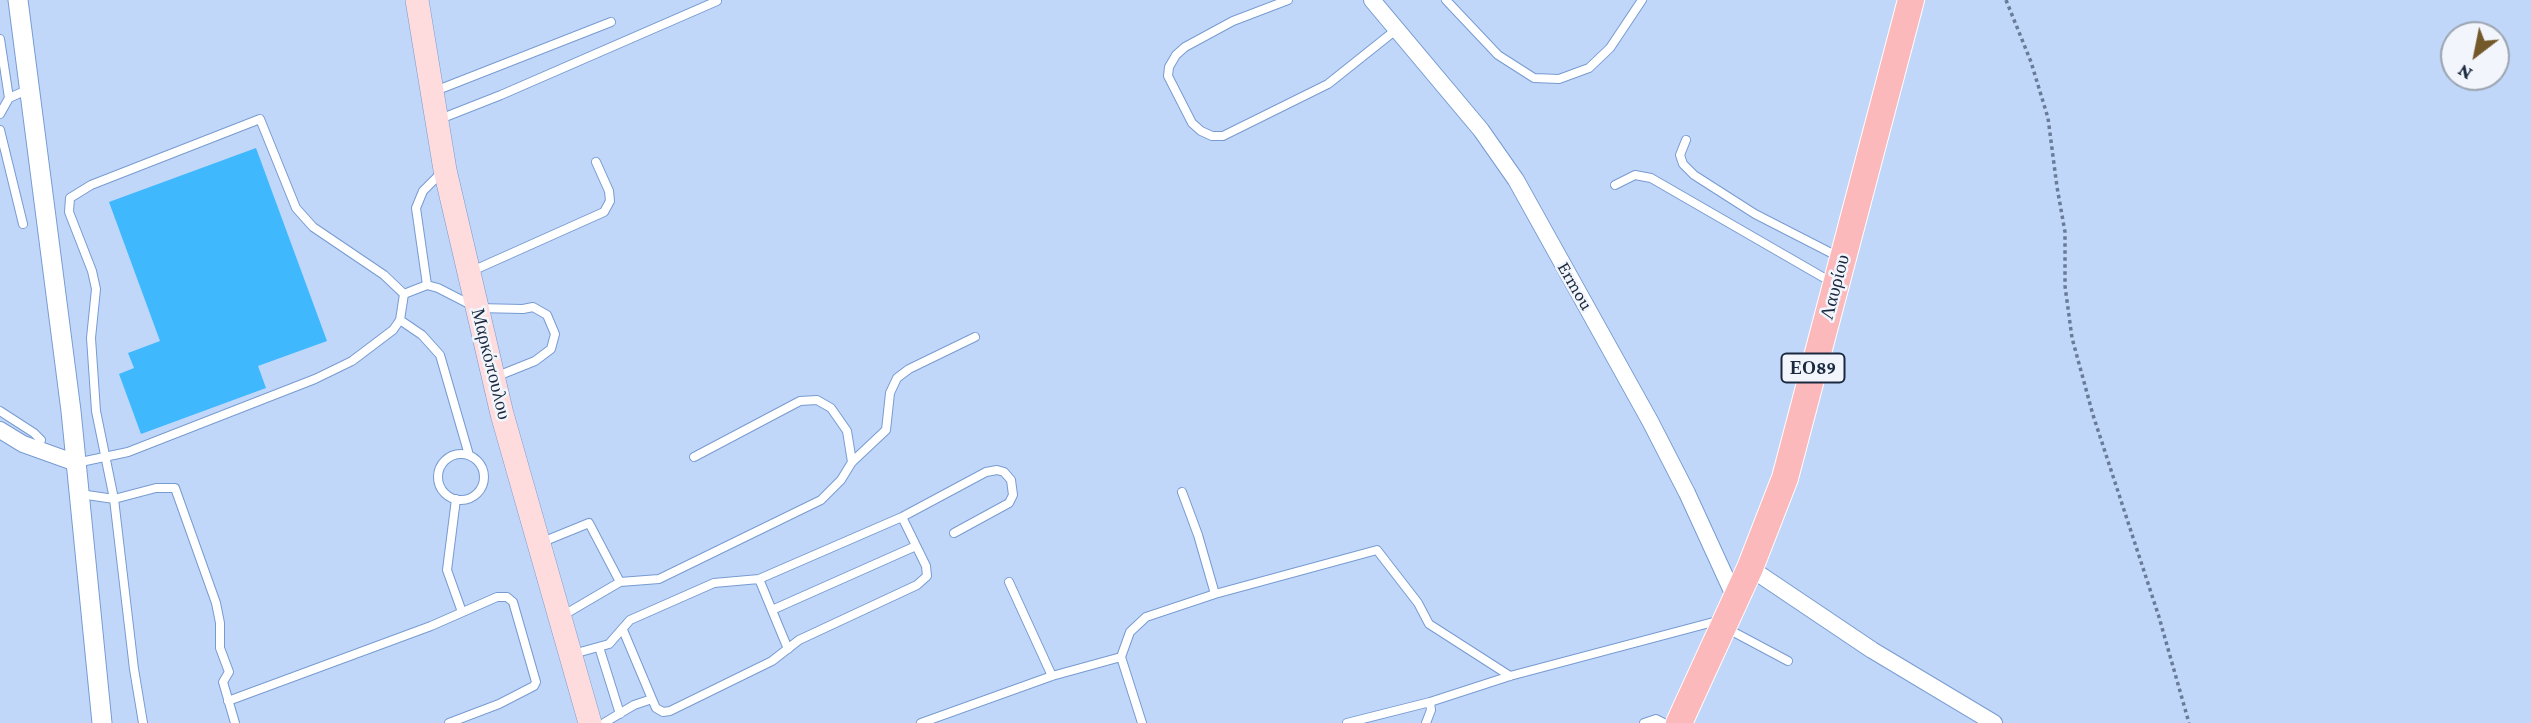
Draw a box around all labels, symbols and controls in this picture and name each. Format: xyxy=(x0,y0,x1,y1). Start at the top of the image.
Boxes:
north arrow xyxy=(2440,21,2510,91)
text: N xyxy=(2454,60,2476,85)
street label: Λαυρίου xyxy=(1815,252,1855,322)
street label: Ermou xyxy=(1552,258,1598,314)
street label: Μαρκόπουλου xyxy=(466,306,516,422)
road number: ΕΟ89 xyxy=(1782,354,1844,382)

